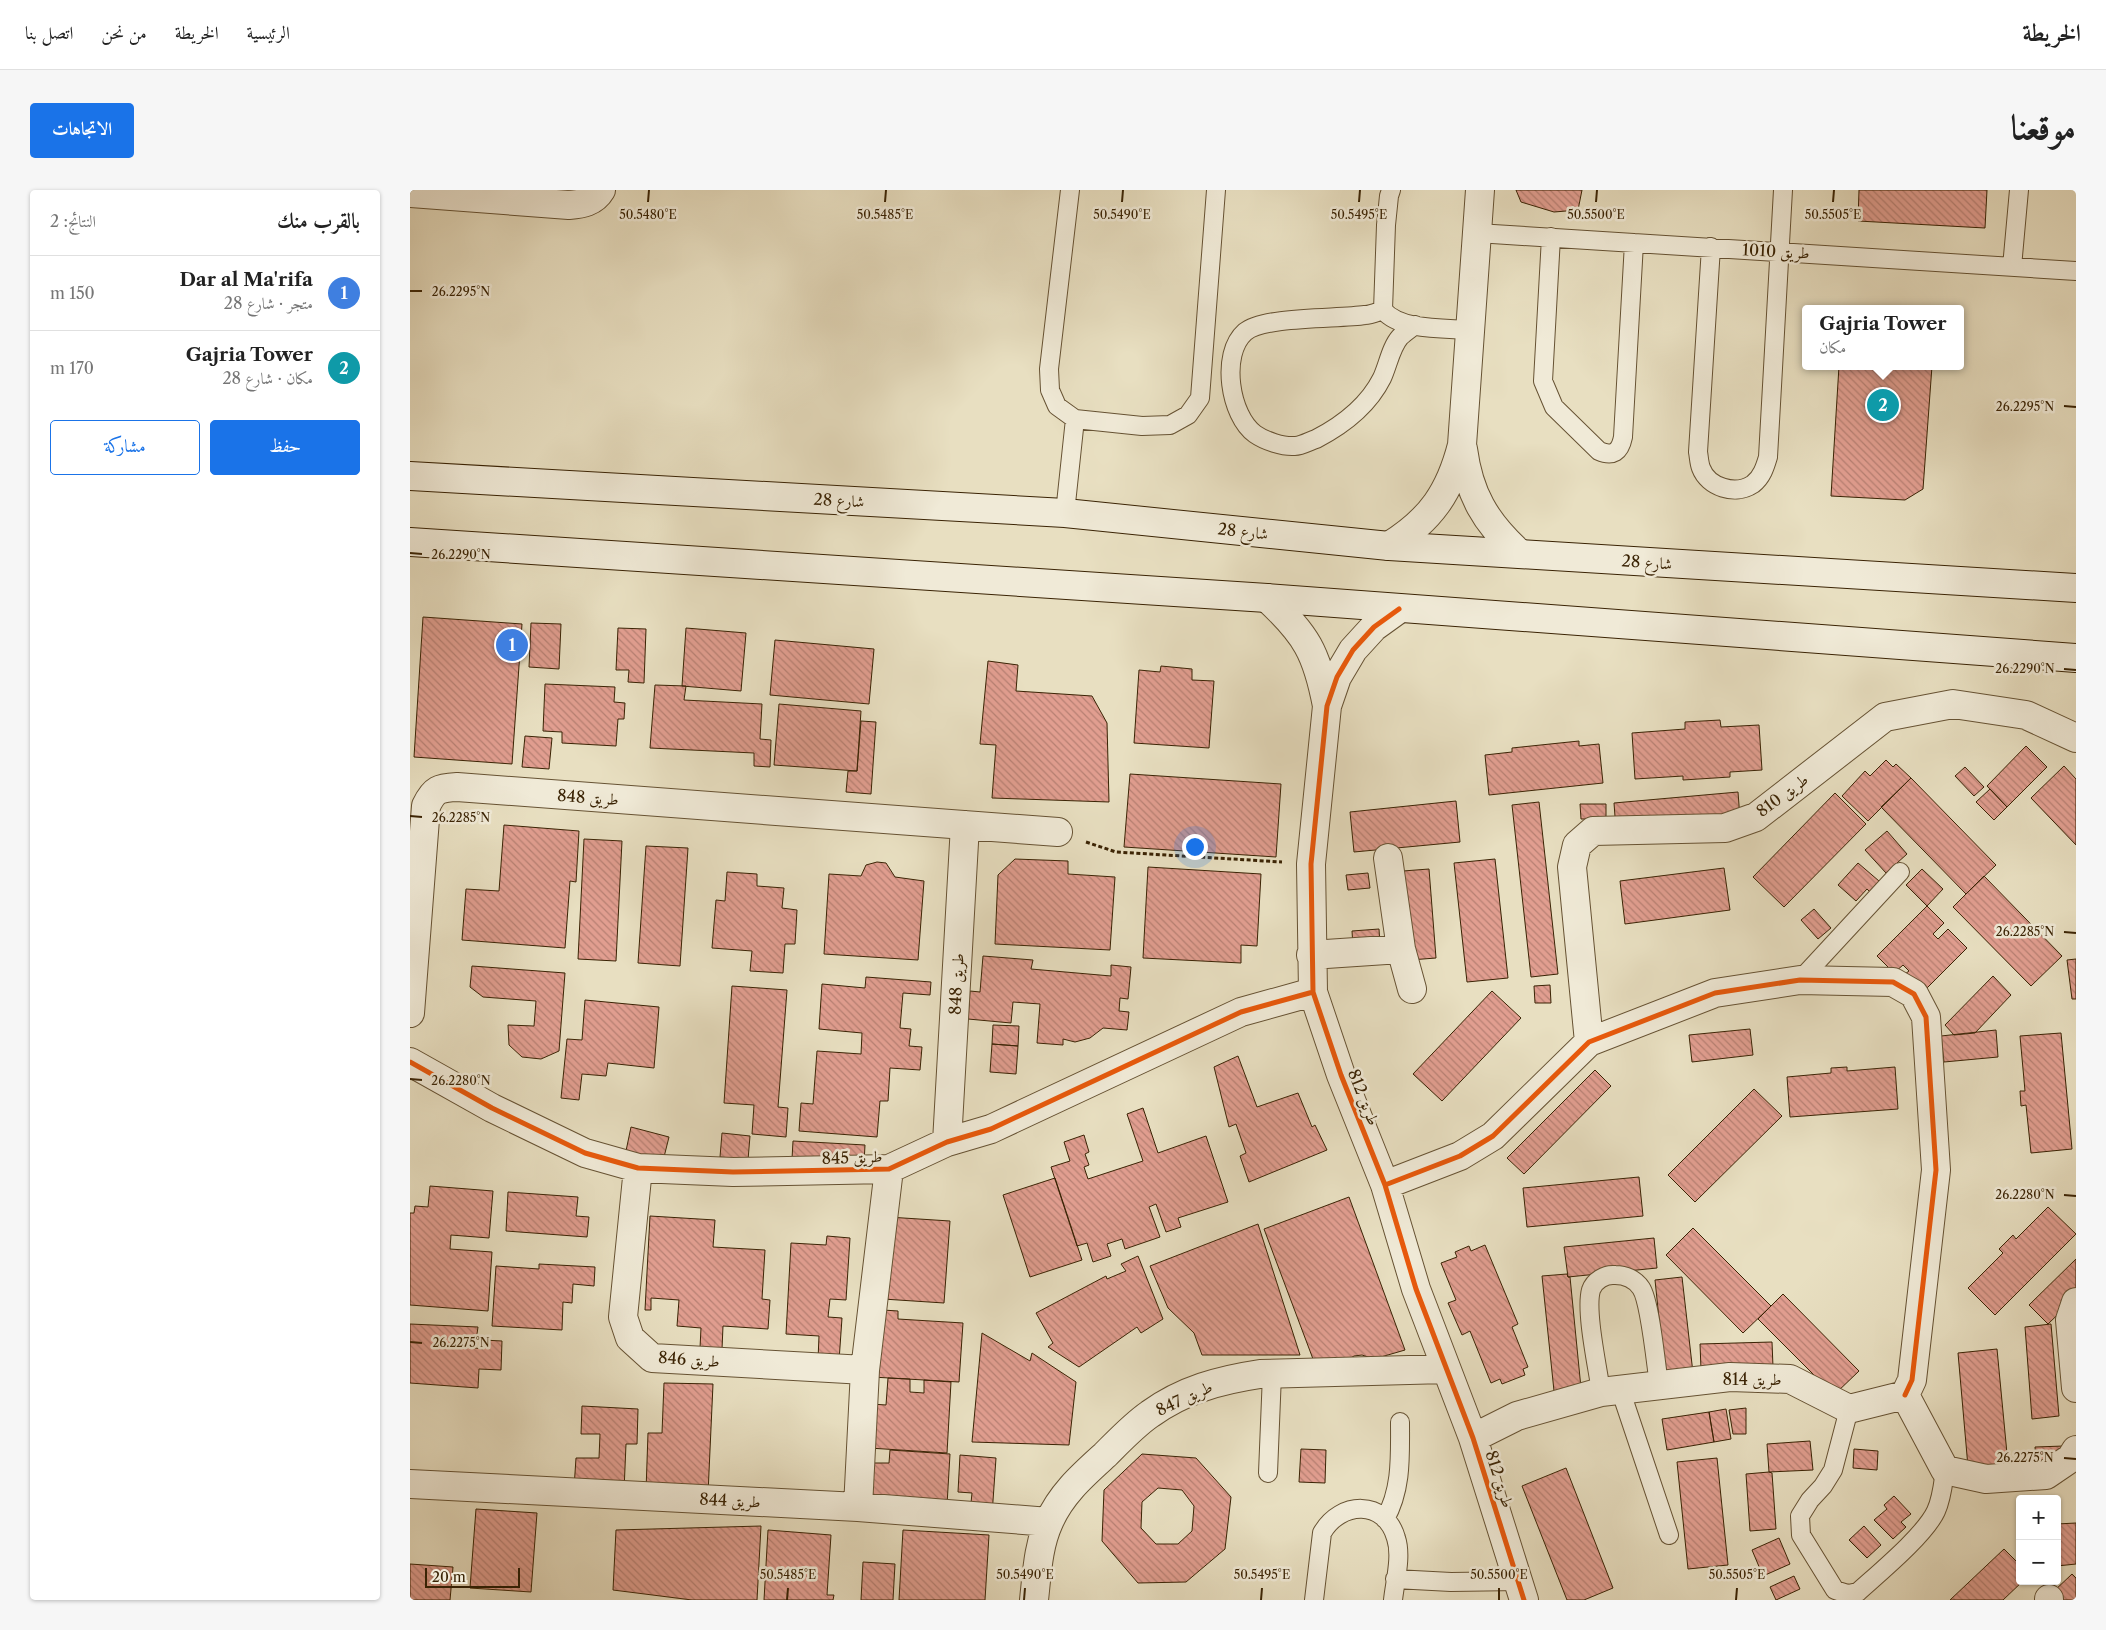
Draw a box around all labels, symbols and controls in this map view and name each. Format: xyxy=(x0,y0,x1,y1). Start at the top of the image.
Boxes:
text: الخريطة xyxy=(2023,18,2081,47)
text: اتصل بنا xyxy=(25,22,73,44)
text: من نحن xyxy=(101,22,147,44)
text: الخريطة xyxy=(175,22,219,44)
text: الرئيسية xyxy=(247,22,290,44)
button: الاتجاهات xyxy=(30,103,134,158)
text: موقعنا xyxy=(2011,105,2076,148)
text: 50.5480°E xyxy=(619,207,677,222)
text: 50.5485°E xyxy=(857,207,913,222)
text: 50.5490°E xyxy=(1093,207,1151,222)
text: 50.5495°E xyxy=(1331,207,1387,222)
text: 50.5500°E xyxy=(1567,207,1625,222)
text: 50.5505°E xyxy=(1805,207,1861,222)
text: بالقرب منك xyxy=(277,208,360,233)
text: النتائج: 2 xyxy=(50,211,96,231)
street label: طريق 1010 xyxy=(1742,239,1810,264)
text: Dar al Ma'rifa xyxy=(179,268,313,291)
text: 150 m xyxy=(50,283,95,303)
text: 1 xyxy=(340,283,348,303)
text: 26.2295°N xyxy=(432,284,490,299)
text: متجر · شارع 28 xyxy=(224,293,313,313)
popup xyxy=(1802,305,1964,370)
text: Gajria Tower xyxy=(1819,312,1947,335)
text: مكان xyxy=(1819,337,1846,357)
text: Gajria Tower xyxy=(186,343,313,366)
text: 170 m xyxy=(50,358,94,378)
text: 2 xyxy=(339,358,349,378)
text: مكان · شارع 28 xyxy=(222,368,313,388)
pin: 2 xyxy=(1867,386,1899,424)
text: 26.2295°N xyxy=(1996,399,2054,414)
button: مشاركة xyxy=(50,420,200,475)
button: حفظ xyxy=(210,420,360,475)
street label: شارع 28 xyxy=(813,489,865,515)
street label: شارع 28 xyxy=(1216,518,1269,548)
text: 26.2290°N xyxy=(431,547,491,562)
street label: شارع 28 xyxy=(1621,550,1673,578)
pin: 1 xyxy=(496,626,528,664)
text: 26.2290°N xyxy=(1995,661,2055,676)
street label: طريق 810 xyxy=(1752,769,1813,822)
street label: طريق 848 xyxy=(556,785,619,810)
text: 26.2285°N xyxy=(432,810,490,825)
your location xyxy=(1182,834,1208,860)
text: 26.2285°N xyxy=(1996,924,2054,939)
street label: طريق 848 xyxy=(944,953,969,1015)
street label: طريق 812 xyxy=(1343,1066,1384,1128)
text: 26.2280°N xyxy=(431,1073,491,1088)
street label: طريق 845 xyxy=(821,1146,883,1169)
text: 26.2280°N xyxy=(1995,1187,2055,1202)
text: 26.2275°N xyxy=(432,1335,490,1350)
street label: طريق 846 xyxy=(657,1347,720,1372)
street label: طريق 814 xyxy=(1723,1369,1782,1390)
street label: طريق 847 xyxy=(1153,1376,1216,1421)
street label: طريق 812 xyxy=(1480,1448,1519,1510)
text: 26.2275°N xyxy=(1996,1450,2054,1465)
street label: طريق 844 xyxy=(699,1488,761,1513)
map controls xyxy=(2016,1495,2061,1585)
button: + xyxy=(2016,1495,2061,1540)
button: − xyxy=(2016,1540,2061,1585)
scale bar xyxy=(425,1565,520,1588)
text: 50.5485°E xyxy=(760,1567,816,1582)
text: 50.5490°E xyxy=(996,1567,1054,1582)
text: 50.5495°E xyxy=(1234,1567,1290,1582)
text: 50.5500°E xyxy=(1470,1567,1528,1582)
text: 50.5505°E xyxy=(1709,1567,1765,1582)
text: 20 m xyxy=(432,1568,466,1586)

